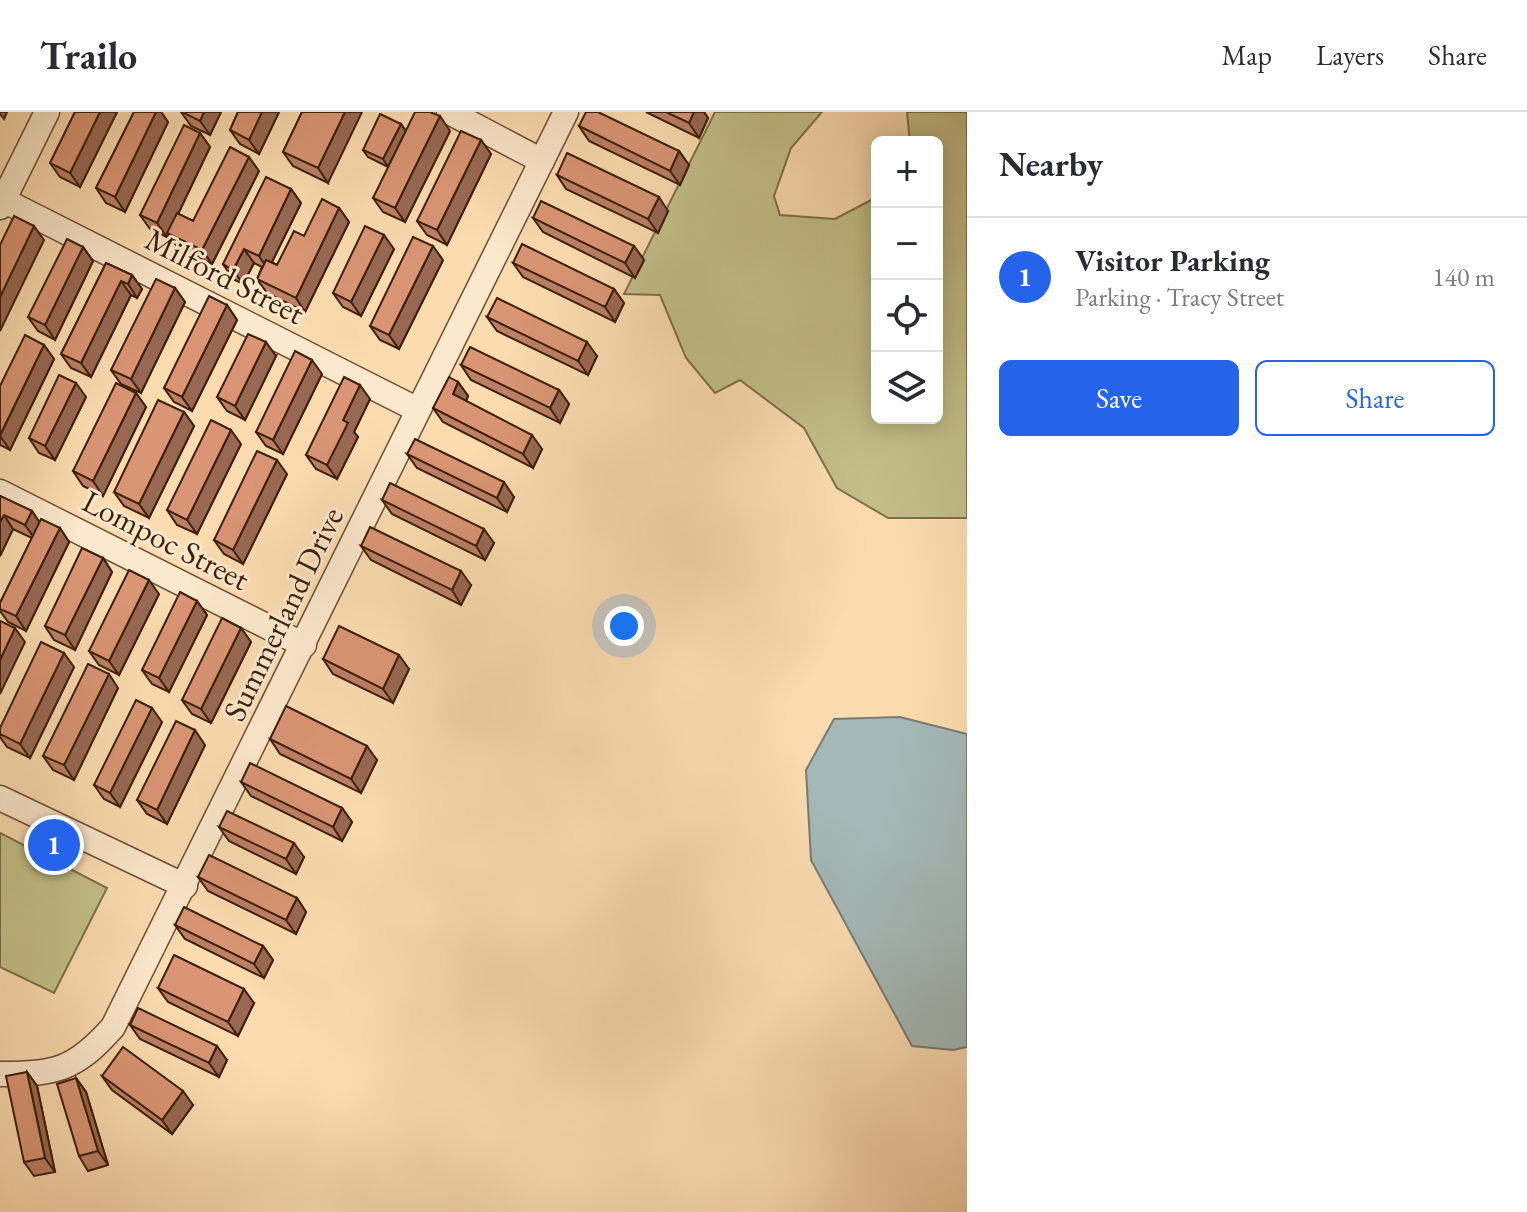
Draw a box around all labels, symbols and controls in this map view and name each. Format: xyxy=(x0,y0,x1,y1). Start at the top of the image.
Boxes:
text: Trailo xyxy=(40,31,137,80)
text: Map xyxy=(1222,37,1272,73)
text: Layers xyxy=(1316,37,1384,73)
text: Share xyxy=(1428,37,1487,73)
map controls xyxy=(871,136,943,424)
button: + xyxy=(871,136,943,208)
text: Nearby xyxy=(999,142,1103,186)
button: − xyxy=(871,208,943,280)
street label: Milford Street xyxy=(138,218,312,334)
text: Visitor Parking xyxy=(1075,241,1270,280)
text: 1 xyxy=(1018,260,1032,294)
text: 140 m xyxy=(1432,260,1495,294)
button: locate xyxy=(871,280,943,352)
text: Parking · Tracy Street xyxy=(1075,280,1284,314)
button: layers xyxy=(871,352,943,424)
button: Save xyxy=(999,360,1239,436)
button: Share xyxy=(1255,360,1495,436)
street label: Lompoc Street xyxy=(76,480,256,600)
street label: Summerland Drive xyxy=(213,500,353,728)
your location xyxy=(604,606,644,646)
pin: 1 xyxy=(28,815,80,875)

